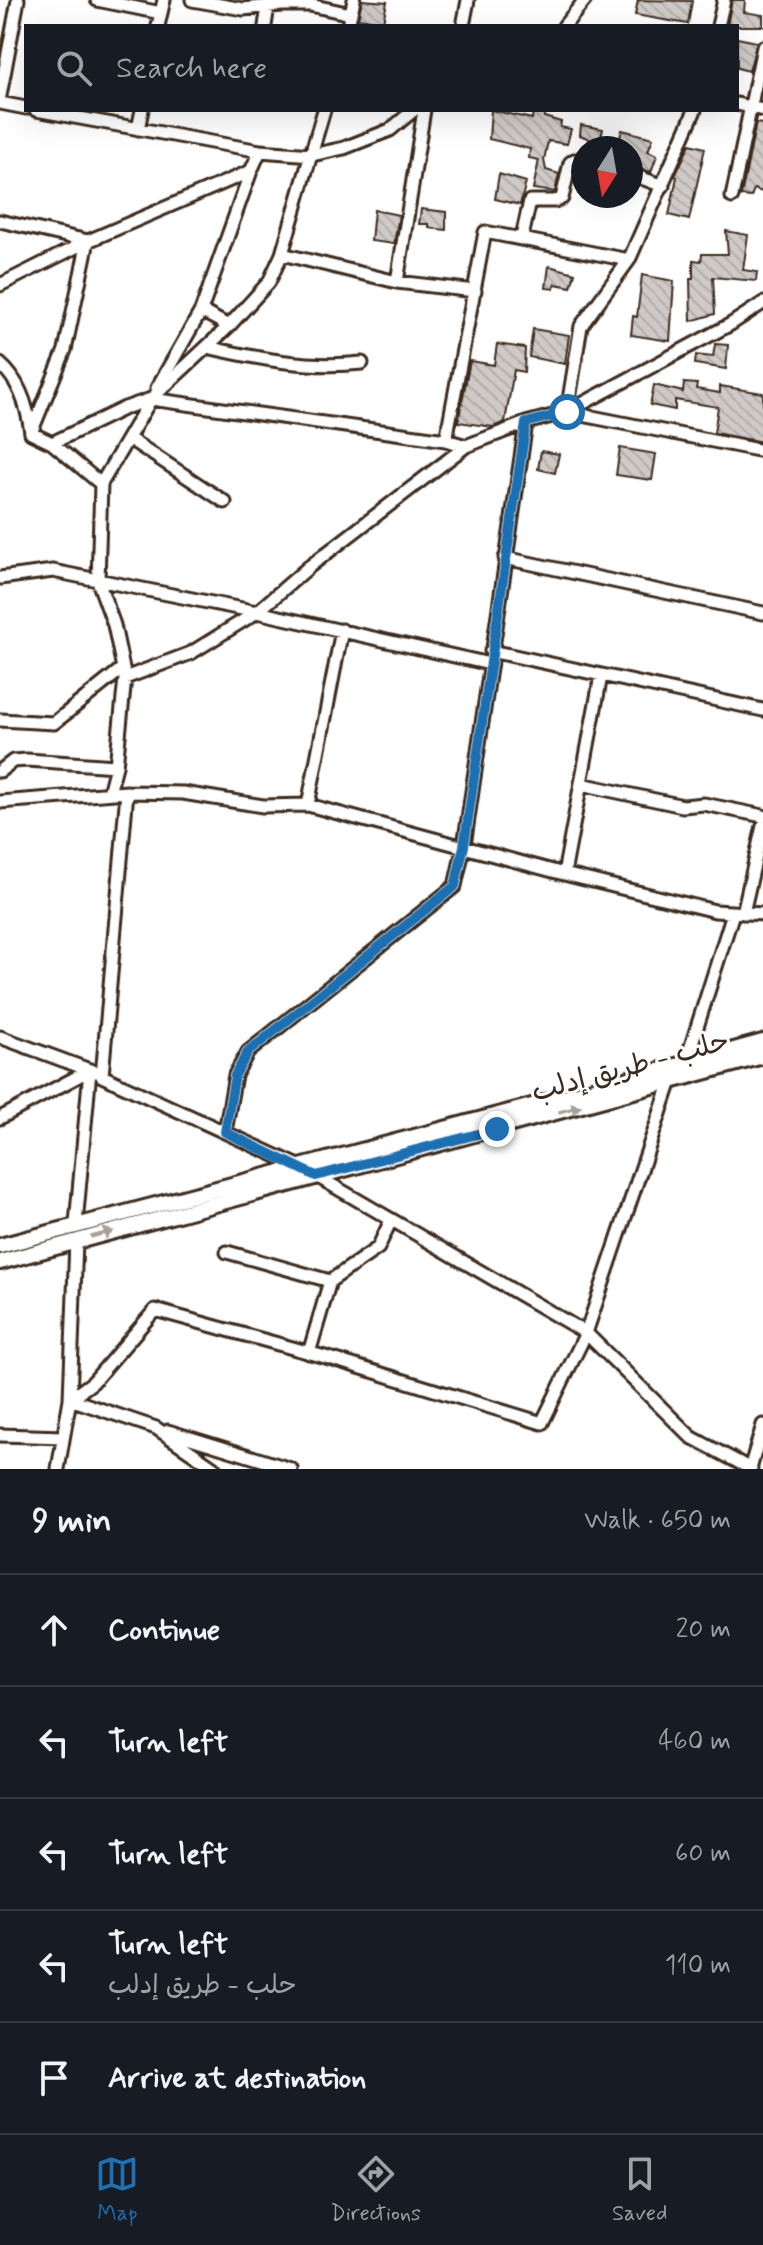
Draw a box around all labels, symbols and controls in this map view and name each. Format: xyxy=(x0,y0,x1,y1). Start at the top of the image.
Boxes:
search box xyxy=(24,24,739,112)
icon: search xyxy=(52,46,96,90)
text: Search here xyxy=(116,49,267,88)
north arrow xyxy=(571,136,643,208)
route start xyxy=(549,394,585,430)
street label: حلب - طريق إدلب xyxy=(528,1023,734,1112)
one-way arrow xyxy=(557,1103,582,1115)
route end xyxy=(479,1111,515,1147)
one-way arrow xyxy=(90,1227,115,1239)
text: 9 min xyxy=(32,1499,112,1544)
text: Walk · 650 m xyxy=(584,1504,731,1538)
icon: ahead xyxy=(32,1608,76,1652)
text: Continue xyxy=(108,1611,220,1650)
text: 20 m xyxy=(676,1613,731,1647)
icon: left xyxy=(32,1720,76,1764)
text: Turn left xyxy=(108,1723,228,1762)
text: 460 m xyxy=(658,1725,731,1759)
icon: left xyxy=(32,1832,76,1876)
text: Turn left xyxy=(108,1835,228,1874)
text: 60 m xyxy=(675,1837,731,1871)
text: Turn left xyxy=(108,1925,228,1964)
icon: left xyxy=(32,1944,76,1988)
text: 110 m xyxy=(665,1949,731,1983)
text: حلب - طريق إدلب xyxy=(108,1969,297,2003)
icon: arrive xyxy=(32,2056,76,2100)
text: Arrive at destination xyxy=(108,2059,366,2098)
tab: Map xyxy=(95,2152,139,2228)
tab: Directions xyxy=(330,2152,421,2228)
tab: Saved xyxy=(612,2152,667,2228)

